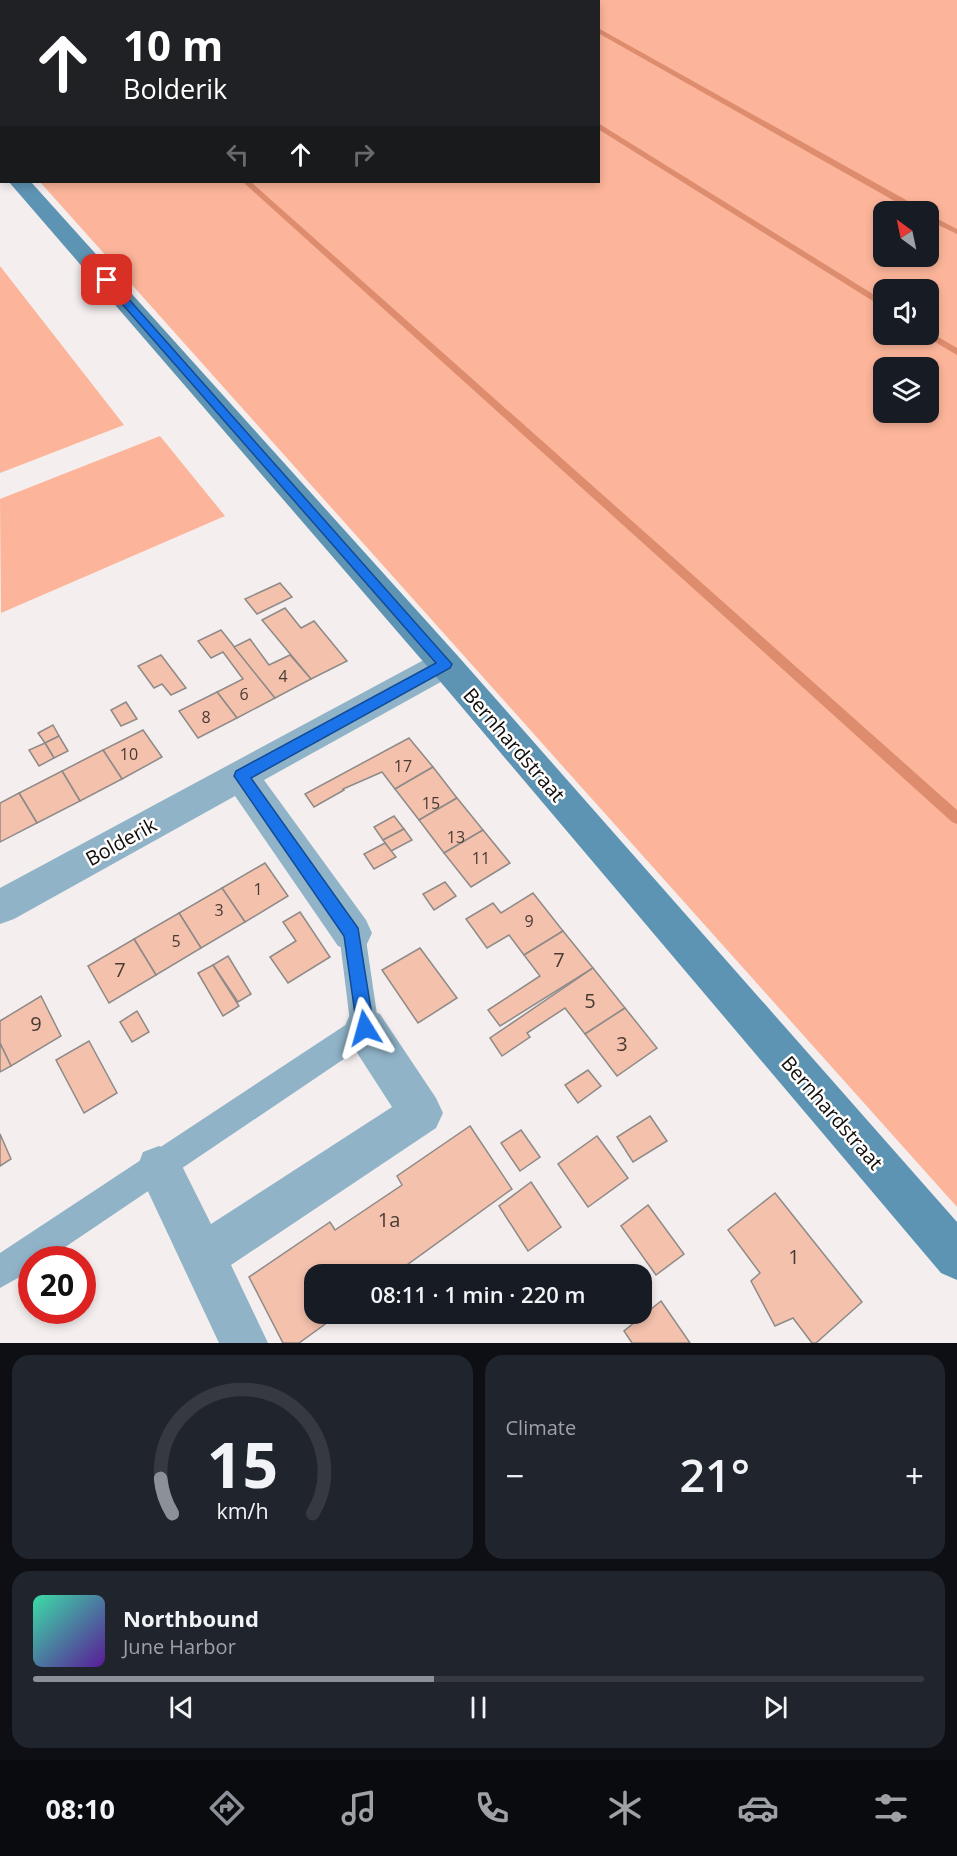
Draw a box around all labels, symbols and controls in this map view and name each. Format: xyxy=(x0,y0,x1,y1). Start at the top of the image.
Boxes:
text: 10 m xyxy=(123,16,223,73)
icon: ahead xyxy=(24,24,102,102)
text: Bolderik xyxy=(123,70,227,107)
icon: left xyxy=(221,138,254,171)
icon: ahead xyxy=(284,138,317,171)
icon: right xyxy=(347,138,380,171)
north arrow xyxy=(873,201,939,267)
map controls xyxy=(873,201,939,423)
pin xyxy=(81,254,132,305)
icon: arrive xyxy=(90,263,123,296)
button: sound xyxy=(873,279,939,345)
button: layers xyxy=(873,357,939,423)
house number: 4 xyxy=(278,665,288,687)
street label: Bernhardstraat xyxy=(457,682,571,807)
house number: 6 xyxy=(239,683,249,705)
house number: 8 xyxy=(201,706,211,728)
house number: 10 xyxy=(120,743,138,765)
house number: 17 xyxy=(394,755,412,777)
house number: 15 xyxy=(422,792,440,814)
street label: Bolderik xyxy=(80,811,161,872)
house number: 13 xyxy=(447,826,465,848)
house number: 11 xyxy=(472,847,490,869)
house number: 1 xyxy=(253,878,263,900)
house number: 3 xyxy=(214,899,224,921)
house number: 9 xyxy=(524,910,534,932)
house number: 5 xyxy=(171,930,181,952)
house number: 7 xyxy=(553,946,565,973)
house number: 7 xyxy=(114,956,126,983)
house number: 5 xyxy=(584,987,596,1014)
position arrow xyxy=(333,996,397,1060)
house number: 9 xyxy=(30,1010,42,1037)
house number: 3 xyxy=(616,1030,628,1057)
street label: Bernhardstraat xyxy=(775,1050,889,1175)
house number: 1a xyxy=(378,1206,400,1233)
house number: 1 xyxy=(788,1243,800,1270)
speed limit sign: 20 xyxy=(18,1246,96,1324)
text: 08:11 · 1 min · 220 m xyxy=(370,1279,586,1309)
text: Climate xyxy=(506,1414,576,1441)
text: 15 xyxy=(207,1421,278,1506)
text: 21° xyxy=(679,1444,750,1505)
text: − xyxy=(506,1453,524,1498)
text: + xyxy=(905,1453,924,1498)
text: km/h xyxy=(216,1496,268,1525)
text: Northbound xyxy=(123,1603,259,1633)
text: June Harbor xyxy=(123,1633,236,1660)
icon: previous xyxy=(165,1691,198,1724)
icon: pause xyxy=(462,1691,495,1724)
icon: next xyxy=(759,1691,792,1724)
icon: directions xyxy=(206,1787,248,1829)
icon: music xyxy=(338,1787,380,1829)
icon: phone xyxy=(471,1787,513,1829)
icon: climate xyxy=(604,1787,646,1829)
icon: car xyxy=(737,1787,779,1829)
icon: filters xyxy=(870,1787,912,1829)
text: 08:10 xyxy=(45,1790,115,1827)

